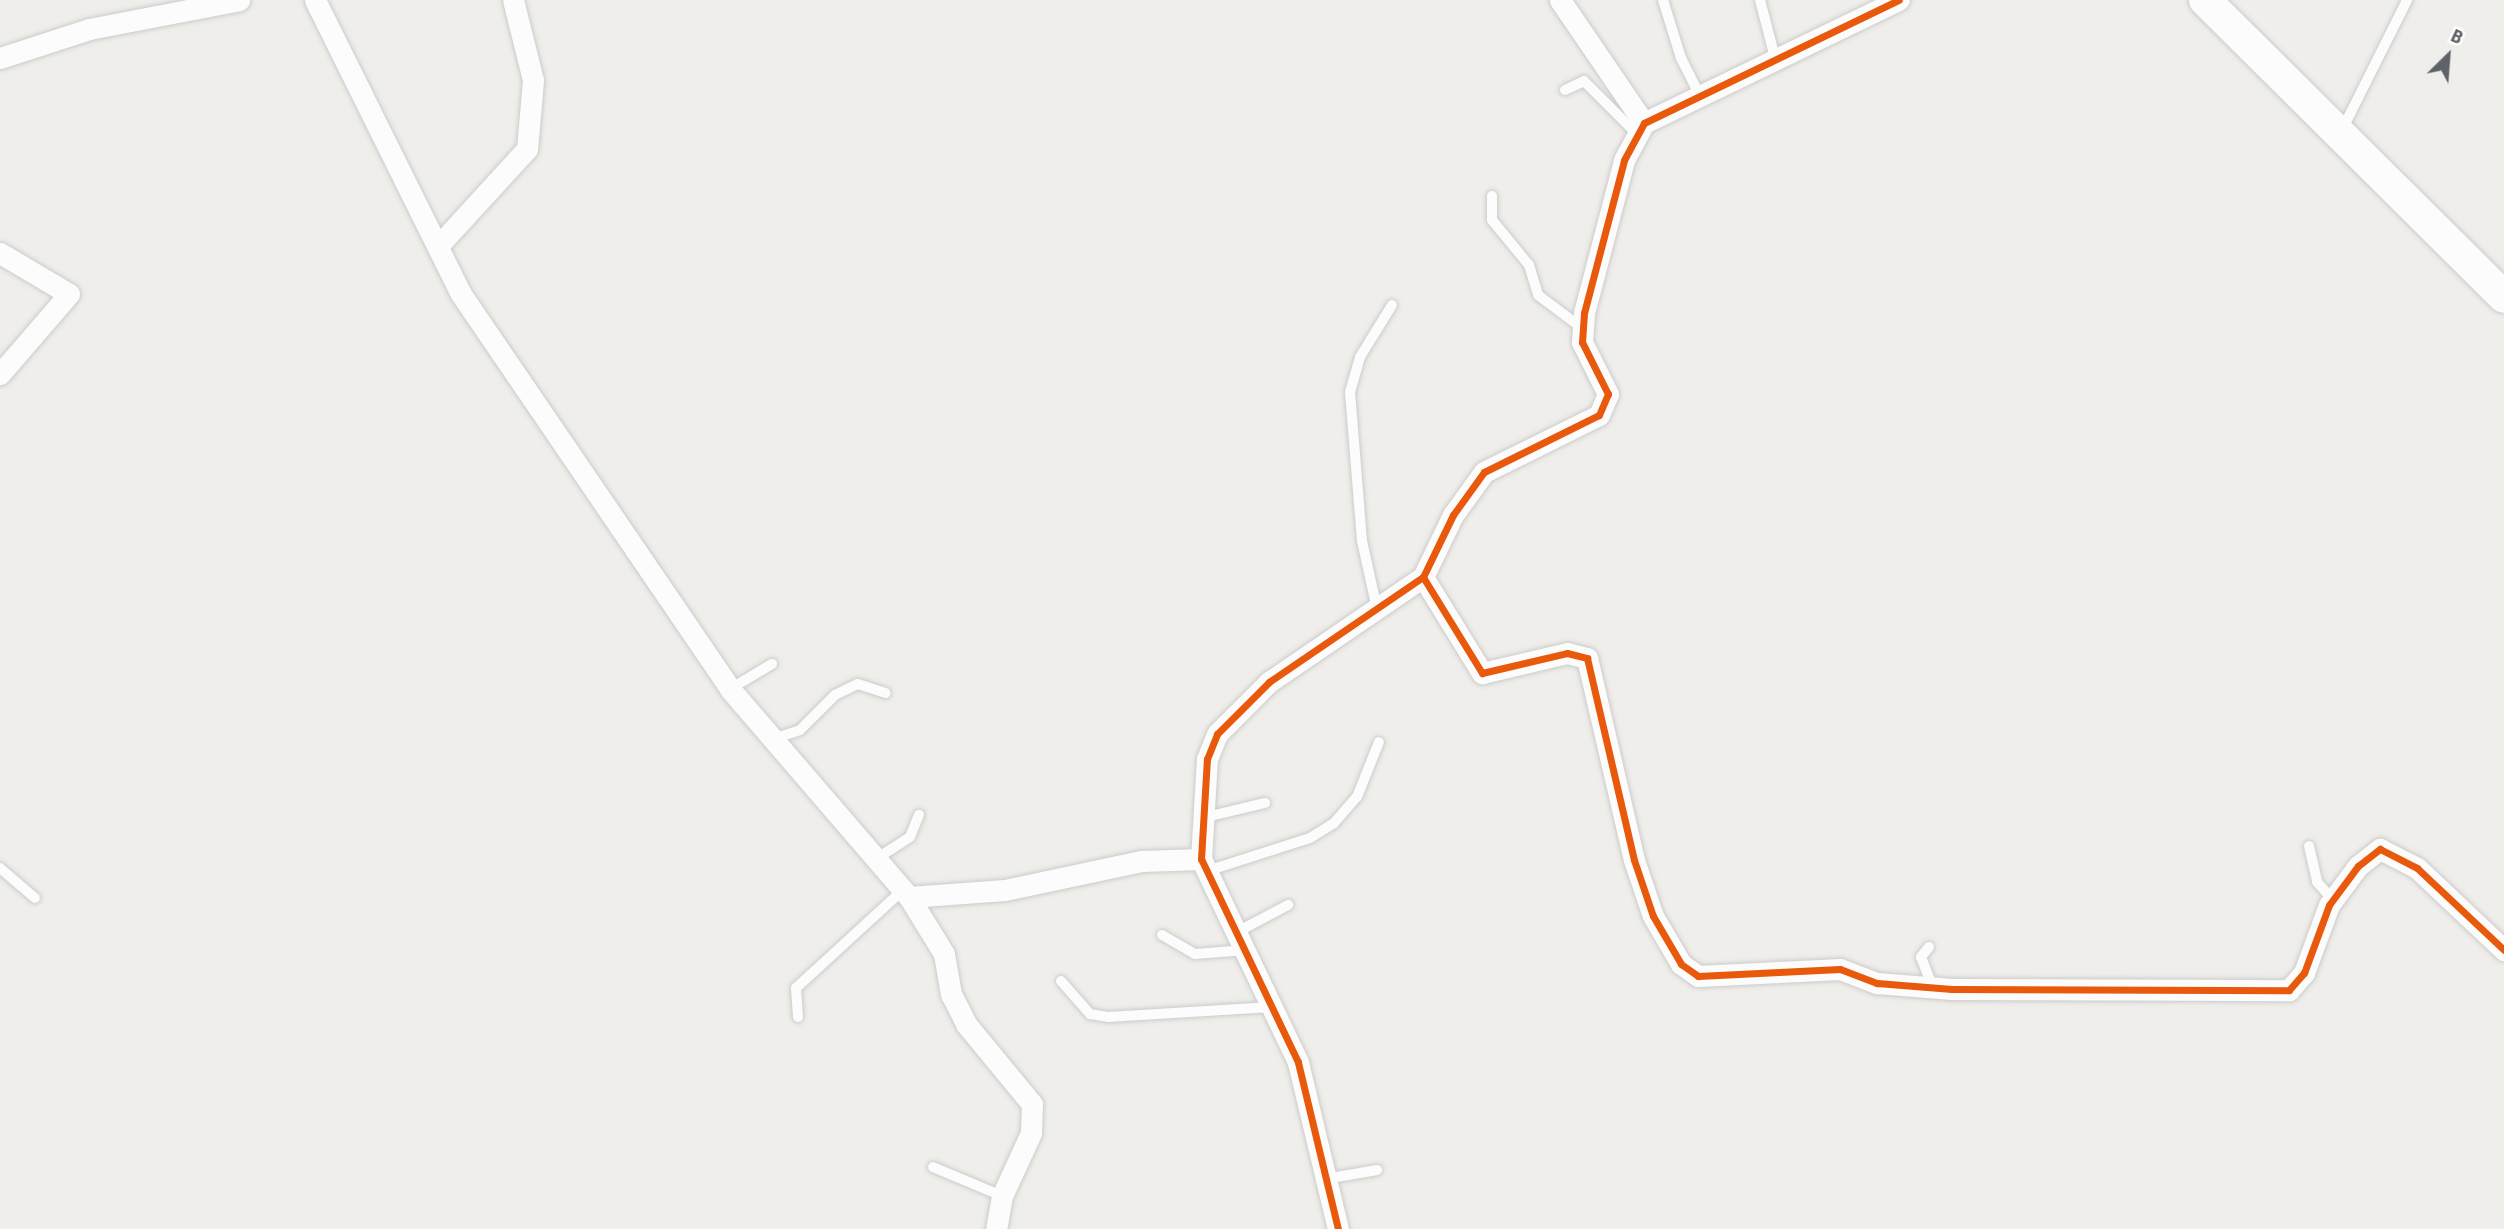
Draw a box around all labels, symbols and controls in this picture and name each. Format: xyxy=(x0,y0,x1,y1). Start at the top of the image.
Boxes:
north arrow xyxy=(2413,21,2483,91)
text: B xyxy=(2447,24,2467,49)

